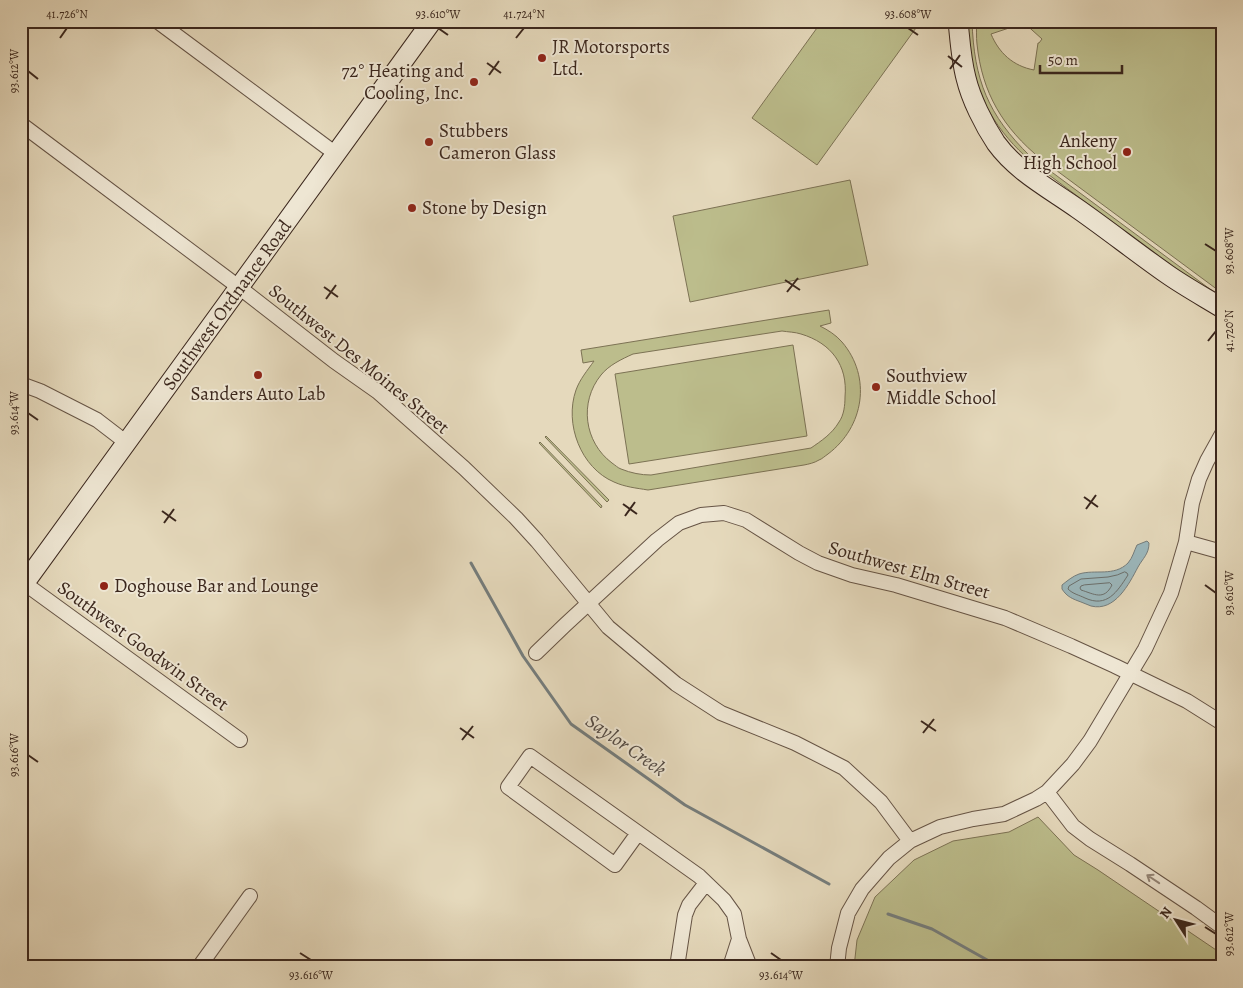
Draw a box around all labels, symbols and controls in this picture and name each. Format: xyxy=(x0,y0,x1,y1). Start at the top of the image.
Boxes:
text: 41.726°N xyxy=(46,6,88,22)
text: 93.610°W xyxy=(416,6,461,22)
text: 41.724°N xyxy=(503,6,545,22)
text: 93.608°W xyxy=(885,6,932,22)
place label: JR Motorsports Ltd. xyxy=(552,34,670,82)
scale bar xyxy=(1040,42,1123,74)
text: 93.612°W xyxy=(6,48,22,93)
text: 50 m xyxy=(1048,50,1078,70)
marker: JR Motorsports Ltd. xyxy=(536,52,548,64)
place label: 72° Heating and Cooling, Inc. xyxy=(341,58,465,106)
marker: 72° Heating and Cooling, Inc. xyxy=(468,76,480,88)
place label: Stubbers Cameron Glass xyxy=(439,118,556,166)
place label: Ankeny High School xyxy=(1023,128,1118,176)
marker: Stubbers Cameron Glass xyxy=(423,136,435,148)
marker: Ankeny High School xyxy=(1121,146,1133,158)
place label: Stone by Design xyxy=(422,195,547,221)
marker: Stone by Design xyxy=(406,202,418,214)
street label: Southwest Ordnance Road xyxy=(156,214,298,395)
text: 93.608°W xyxy=(1221,227,1237,274)
street label: Southwest Des Moines Street xyxy=(263,278,455,440)
text: 41.720°N xyxy=(1221,309,1237,352)
place label: Southview Middle School xyxy=(886,363,996,411)
marker: Sanders Auto Lab xyxy=(252,369,264,381)
place label: Sanders Auto Lab xyxy=(191,381,325,407)
marker: Southview Middle School xyxy=(870,381,882,393)
text: 93.614°W xyxy=(6,390,22,435)
street label: Southwest Elm Street xyxy=(825,534,993,606)
text: 93.610°W xyxy=(1221,570,1237,615)
place label: Doghouse Bar and Lounge xyxy=(114,573,318,599)
street label: Southwest Goodwin Street xyxy=(52,575,234,717)
marker: Doghouse Bar and Lounge xyxy=(98,580,110,592)
water label: Saylor Creek xyxy=(580,707,672,783)
text: 93.616°W xyxy=(6,732,22,777)
one-way arrow xyxy=(1146,874,1160,884)
north arrow xyxy=(1150,896,1200,946)
text: N xyxy=(1155,903,1177,922)
text: 93.612°W xyxy=(1221,911,1237,956)
text: 93.616°W xyxy=(289,967,334,983)
text: 93.614°W xyxy=(759,967,804,983)

